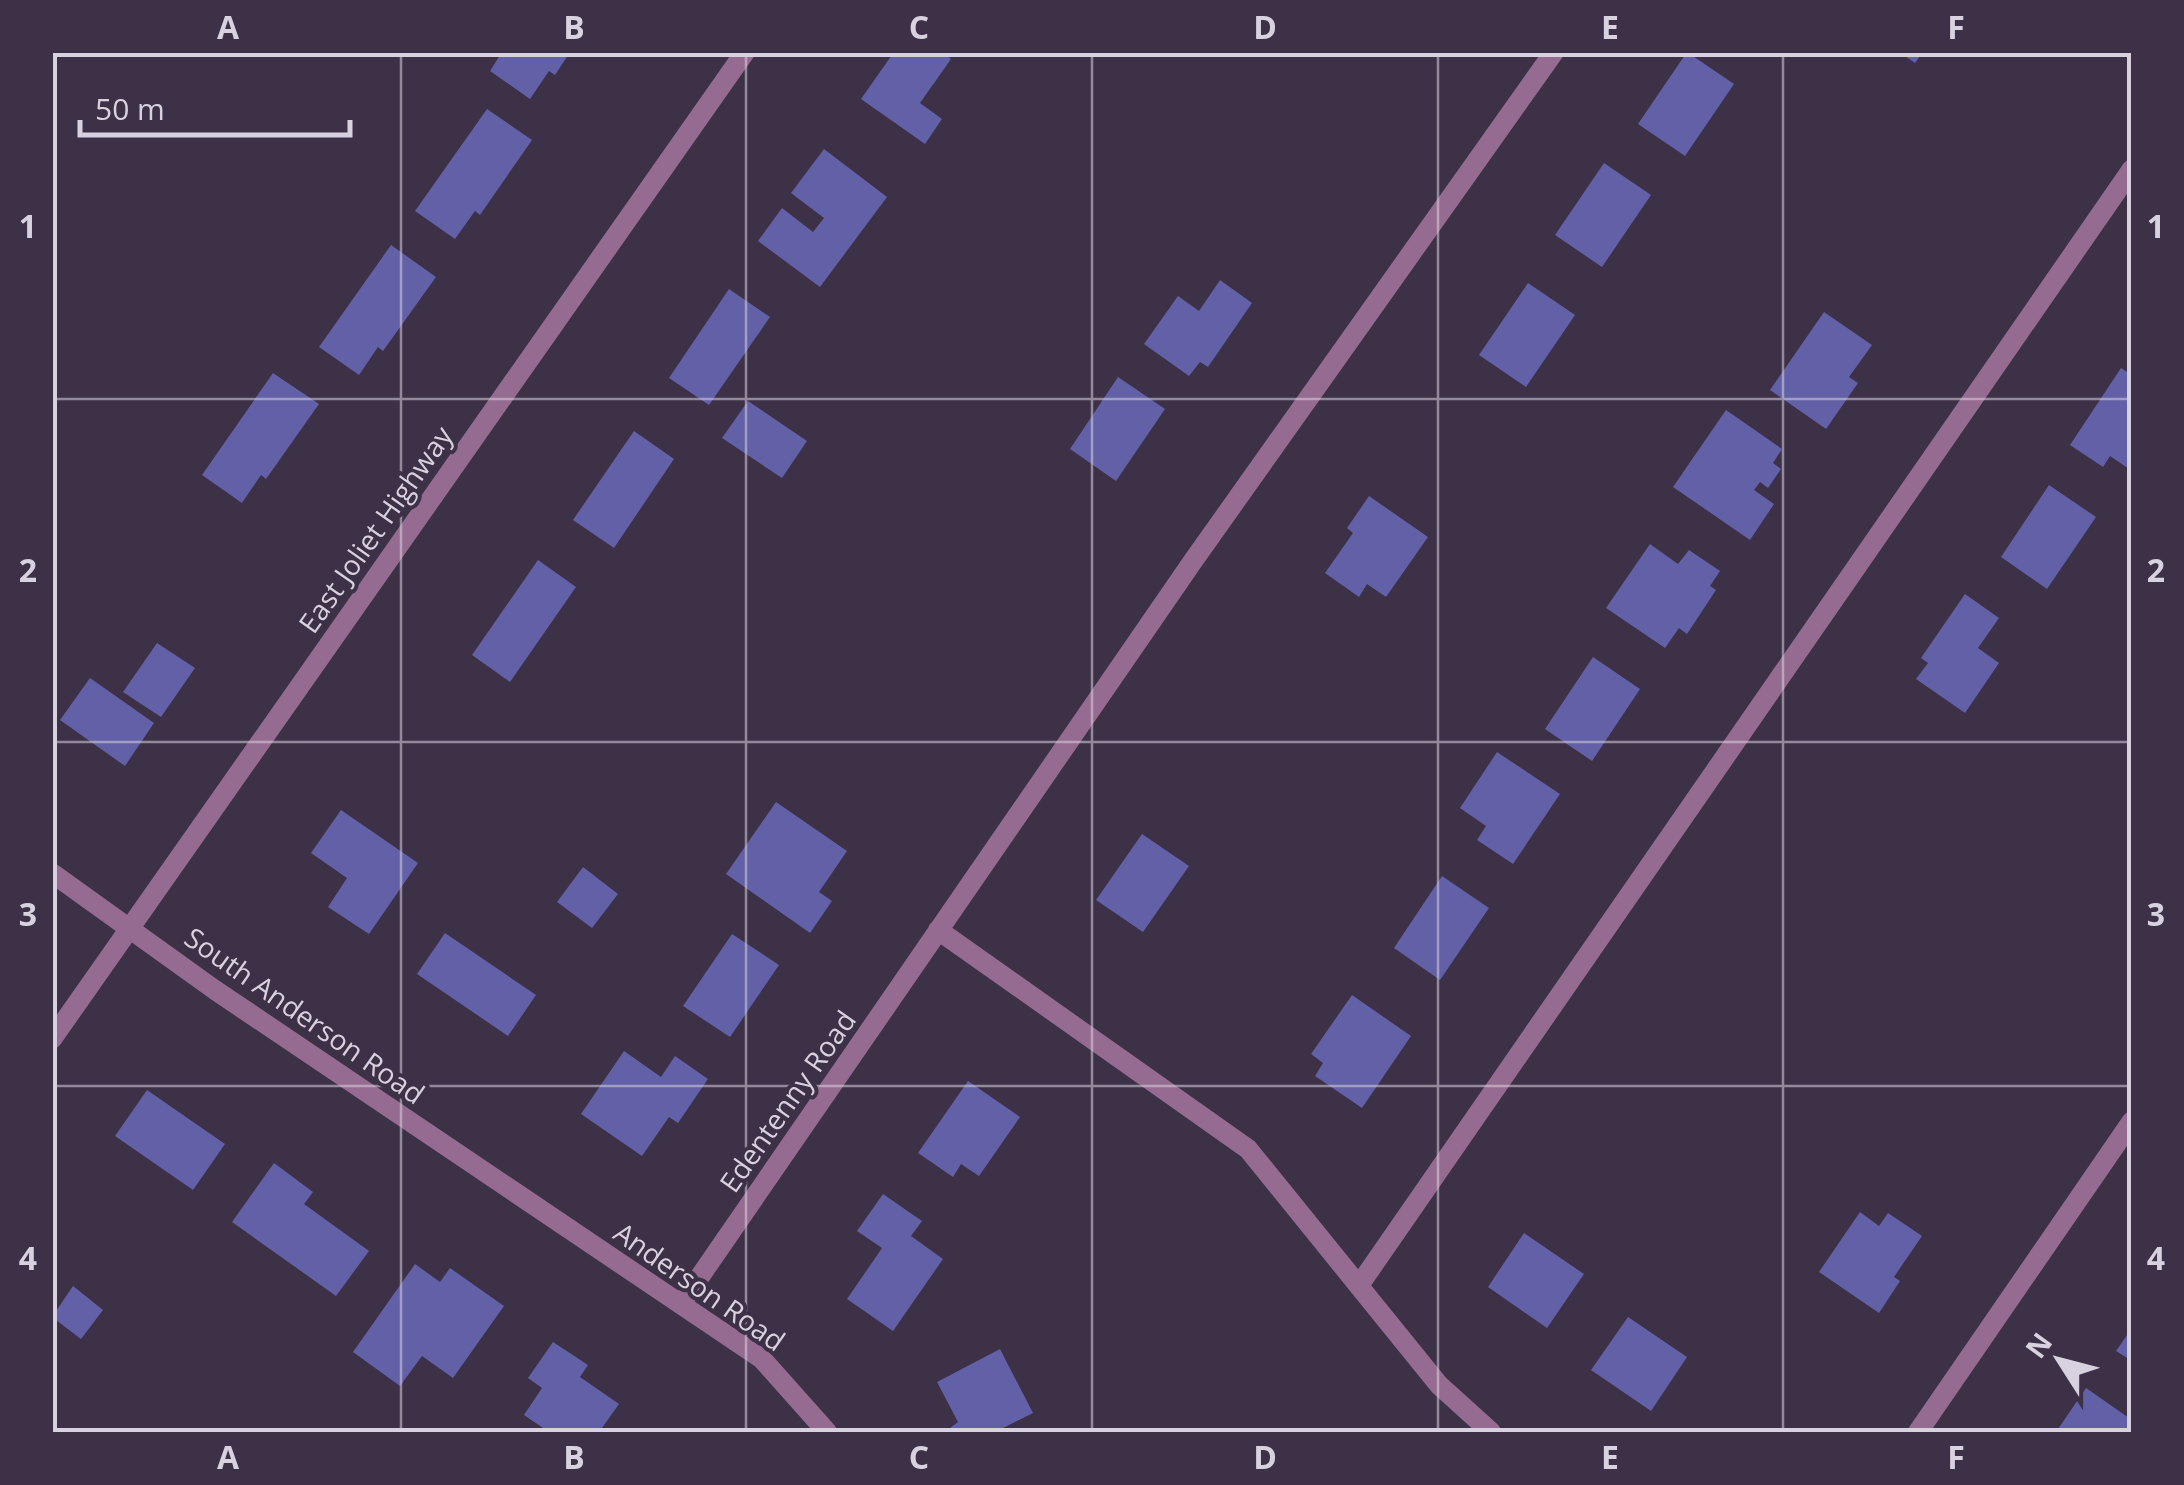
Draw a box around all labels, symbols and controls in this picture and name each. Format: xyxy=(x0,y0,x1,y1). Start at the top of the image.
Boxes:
text: A xyxy=(217,5,240,48)
text: B xyxy=(563,5,585,48)
text: C xyxy=(909,5,929,48)
text: D xyxy=(1253,5,1277,48)
text: E xyxy=(1601,5,1619,48)
text: F xyxy=(1947,5,1965,48)
scale bar xyxy=(80,75,350,137)
text: 50 m xyxy=(95,88,165,129)
text: 1 xyxy=(19,204,37,247)
text: 1 xyxy=(2147,204,2165,247)
street label: East Joliet Highway xyxy=(289,417,461,640)
text: 2 xyxy=(19,548,37,591)
text: 2 xyxy=(2147,548,2165,591)
text: 3 xyxy=(19,892,37,935)
text: 3 xyxy=(2147,892,2165,935)
street label: South Anderson Road xyxy=(178,918,432,1112)
street label: Edentenny Road xyxy=(710,1003,864,1199)
street label: Anderson Road xyxy=(607,1213,793,1359)
text: 4 xyxy=(19,1236,37,1279)
text: 4 xyxy=(2147,1236,2165,1279)
north arrow xyxy=(2009,1310,2109,1410)
text: N xyxy=(2016,1324,2060,1365)
text: A xyxy=(217,1435,240,1478)
text: B xyxy=(563,1435,585,1478)
text: C xyxy=(909,1435,929,1478)
text: D xyxy=(1253,1435,1277,1478)
text: E xyxy=(1601,1435,1619,1478)
text: F xyxy=(1947,1435,1965,1478)

